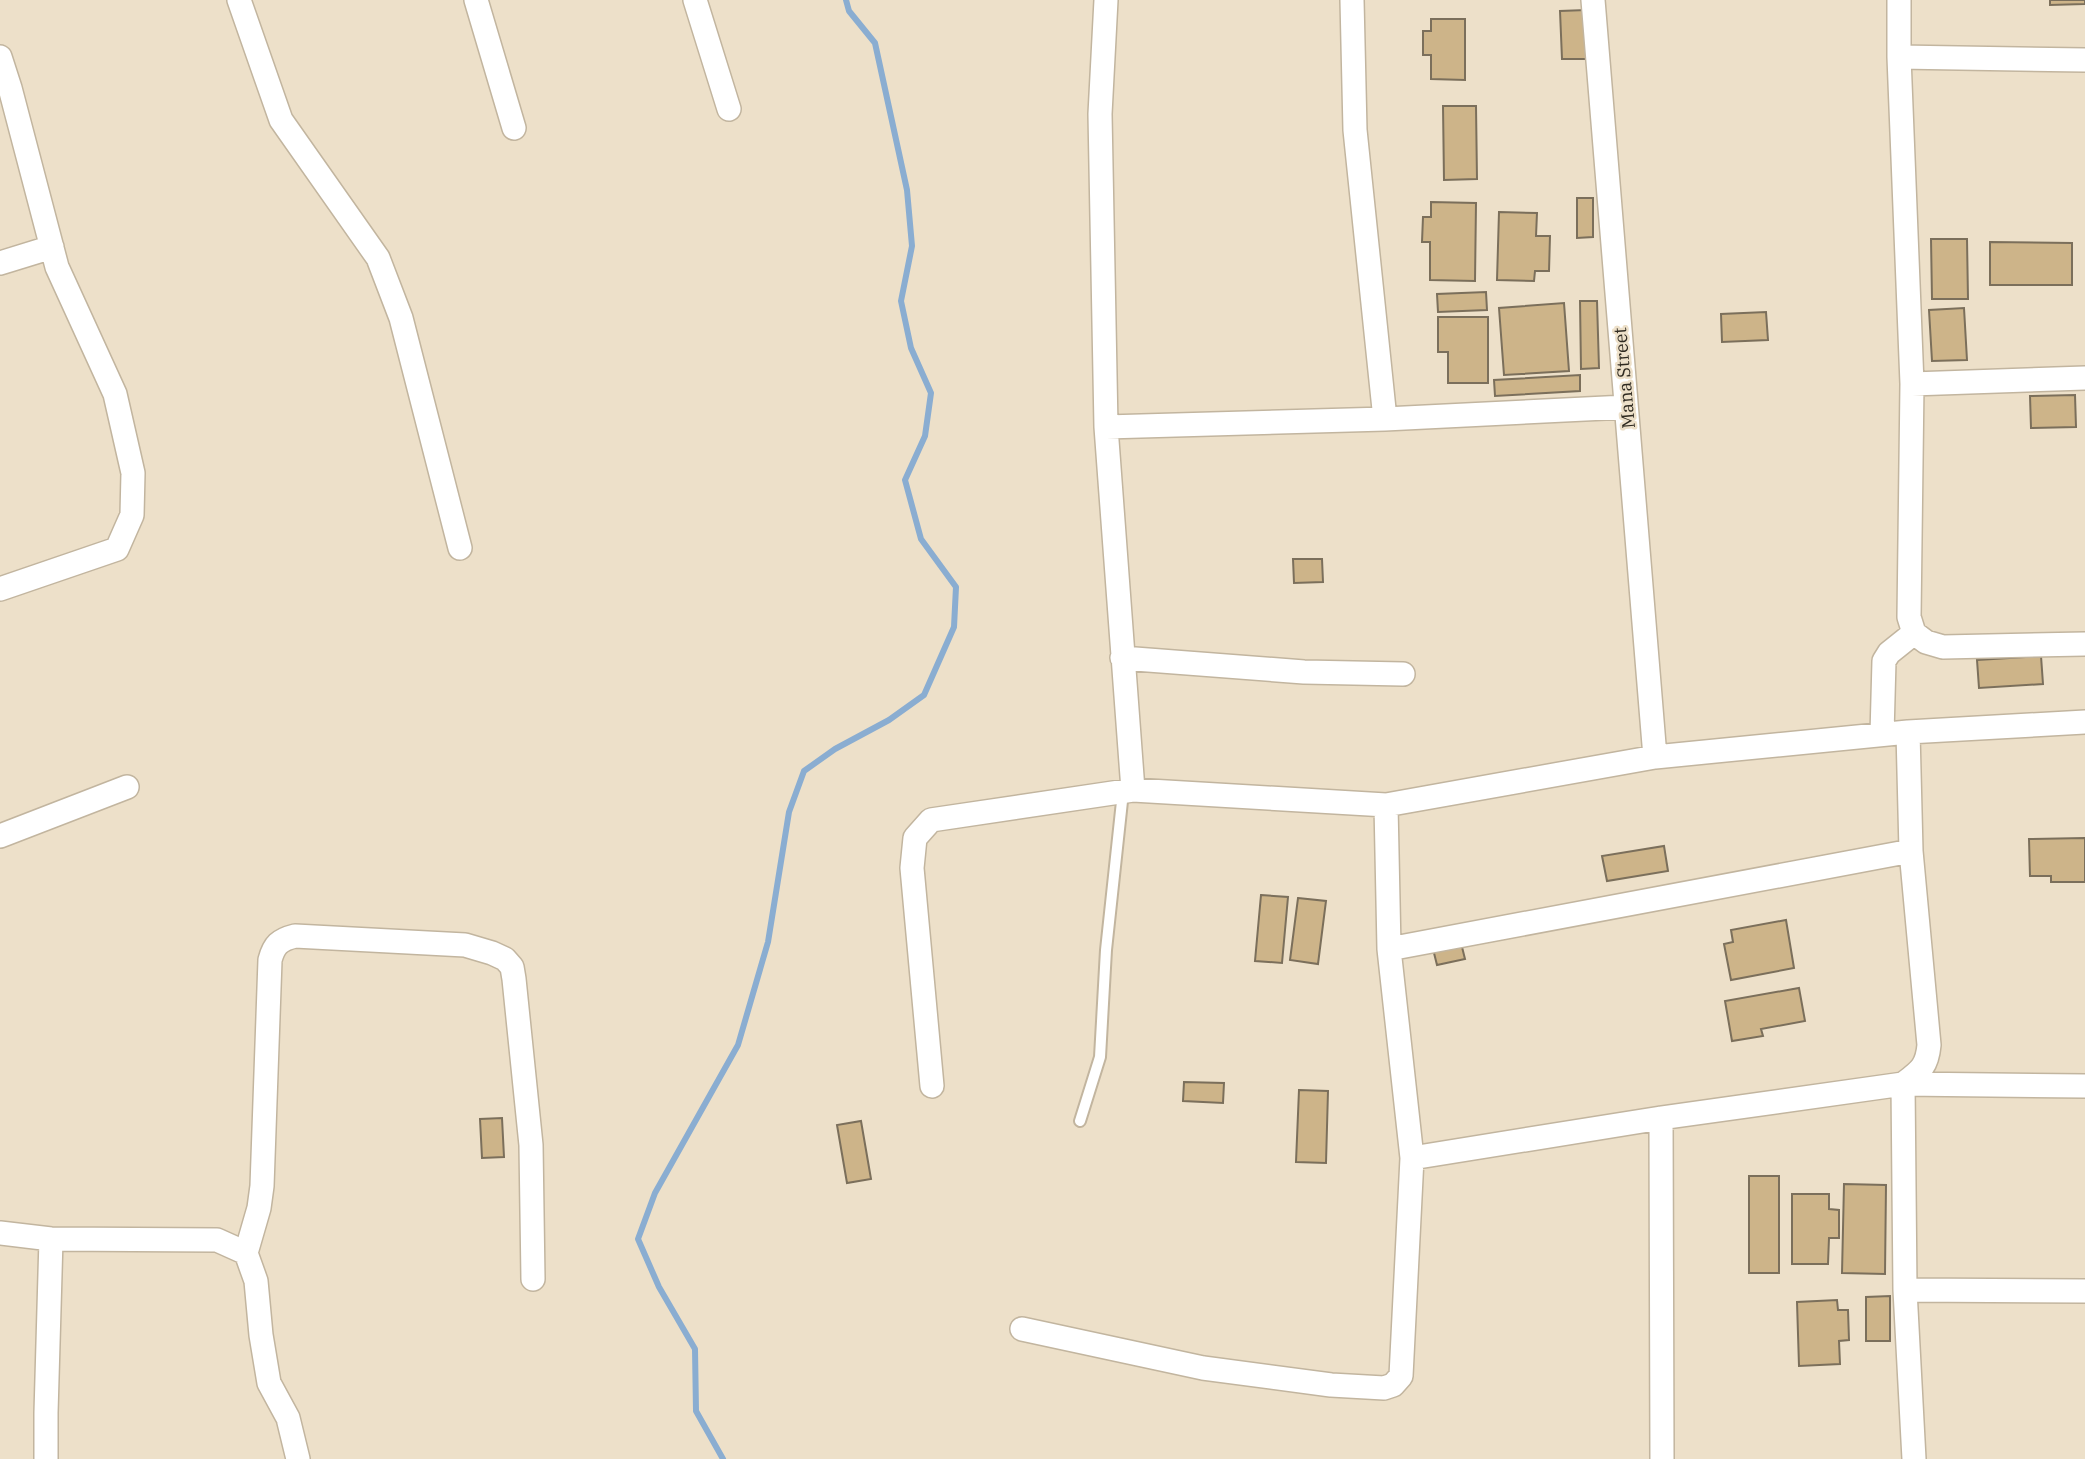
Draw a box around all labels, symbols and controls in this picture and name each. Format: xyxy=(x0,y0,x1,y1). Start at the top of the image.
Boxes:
street label: Mana Street xyxy=(1608,326,1640,430)

